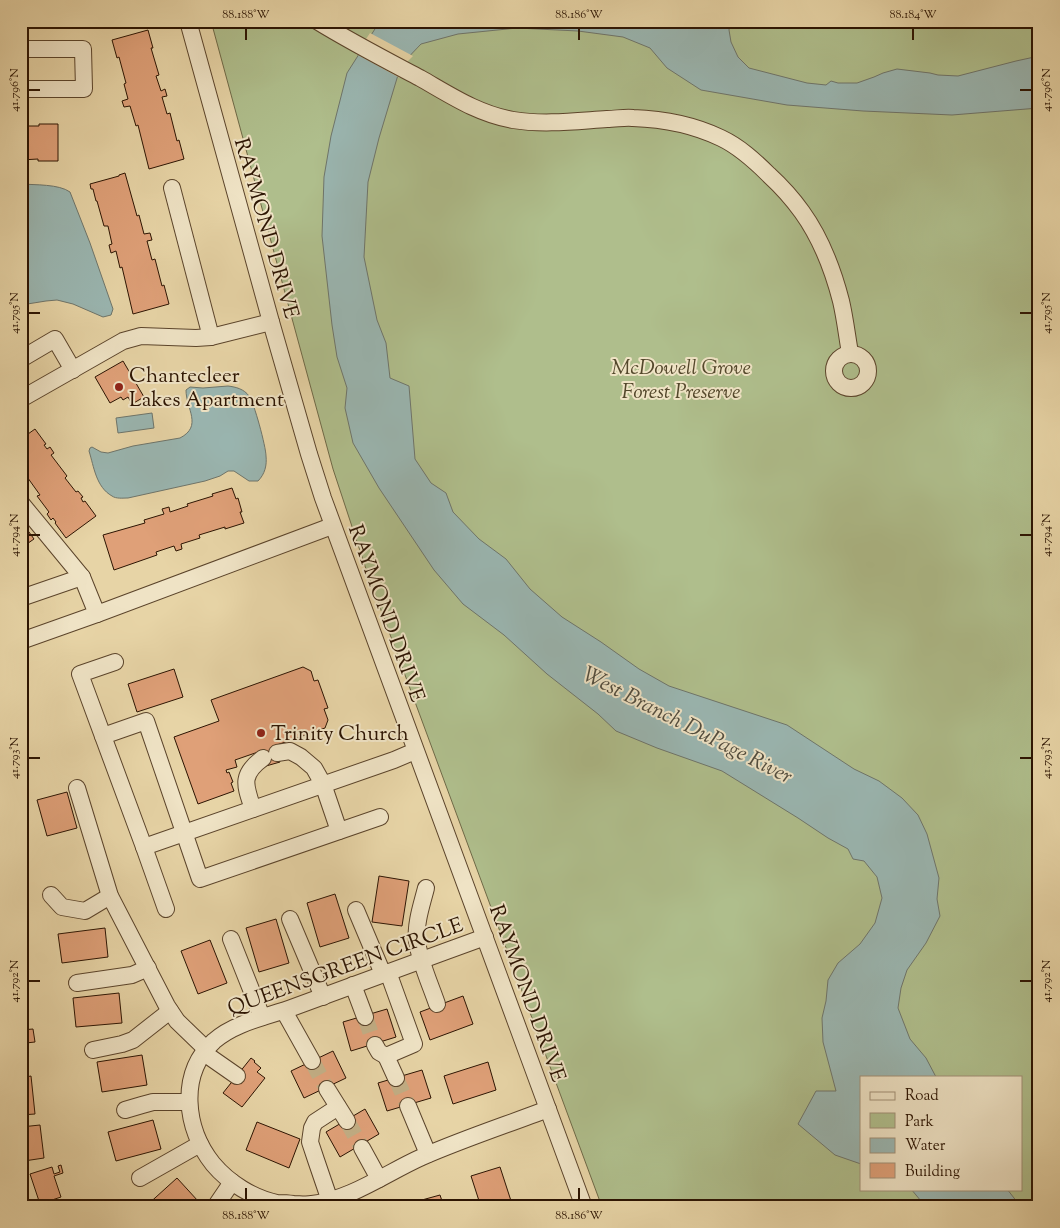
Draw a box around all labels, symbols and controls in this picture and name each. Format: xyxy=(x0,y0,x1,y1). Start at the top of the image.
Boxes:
text: 88.188°W xyxy=(222,6,270,24)
text: 88.186°W xyxy=(555,6,603,24)
text: 88.184°W xyxy=(889,6,937,24)
text: 41.796°N xyxy=(6,68,24,112)
text: 41.796°N xyxy=(1038,68,1056,112)
street label: RAYMOND DRIVE xyxy=(225,135,305,323)
text: 41.795°N xyxy=(6,292,24,334)
text: 41.795°N xyxy=(1038,292,1056,334)
park label: McDowell Grove Forest Preserve xyxy=(611,354,751,408)
place label: Chantecleer Lakes Apartment xyxy=(129,362,284,416)
marker: Chantecleer Lakes Apartment xyxy=(113,381,125,393)
text: 41.794°N xyxy=(6,513,24,557)
text: 41.794°N xyxy=(1038,513,1056,557)
street label: RAYMOND DRIVE xyxy=(339,521,431,707)
water label: West Branch DuPage River xyxy=(576,660,798,794)
place label: Trinity Church xyxy=(271,720,409,750)
marker: Trinity Church xyxy=(255,727,267,739)
text: 41.793°N xyxy=(6,736,24,779)
text: 41.793°N xyxy=(1038,736,1056,779)
street label: RAYMOND DRIVE xyxy=(480,901,572,1087)
street label: QUEENSGREEN CIRCLE xyxy=(224,911,468,1025)
text: 41.792°N xyxy=(6,959,24,1002)
text: 41.792°N xyxy=(1038,959,1056,1002)
legend xyxy=(860,1076,1022,1190)
text: Road xyxy=(905,1086,939,1107)
text: Park xyxy=(905,1112,934,1133)
text: Water xyxy=(905,1136,946,1157)
text: Building xyxy=(905,1162,960,1183)
text: 88.188°W xyxy=(222,1207,270,1225)
text: 88.186°W xyxy=(555,1207,603,1225)

